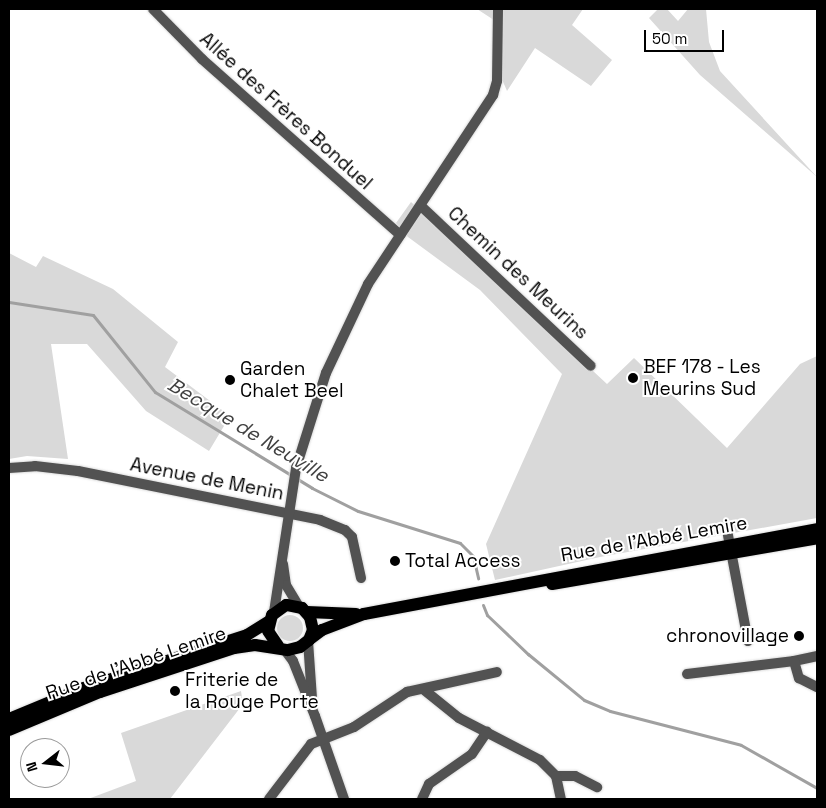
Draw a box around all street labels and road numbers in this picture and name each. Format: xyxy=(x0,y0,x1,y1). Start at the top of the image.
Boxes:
street label: Allée des Frères Bonduel xyxy=(195,28,377,194)
street label: Chemin des Meurins xyxy=(443,202,593,344)
street label: Avenue de Menin xyxy=(128,453,286,505)
street label: Rue de l'Abbé Lemire xyxy=(559,511,749,567)
street label: Rue de l'Abbé Lemire xyxy=(43,621,229,705)

